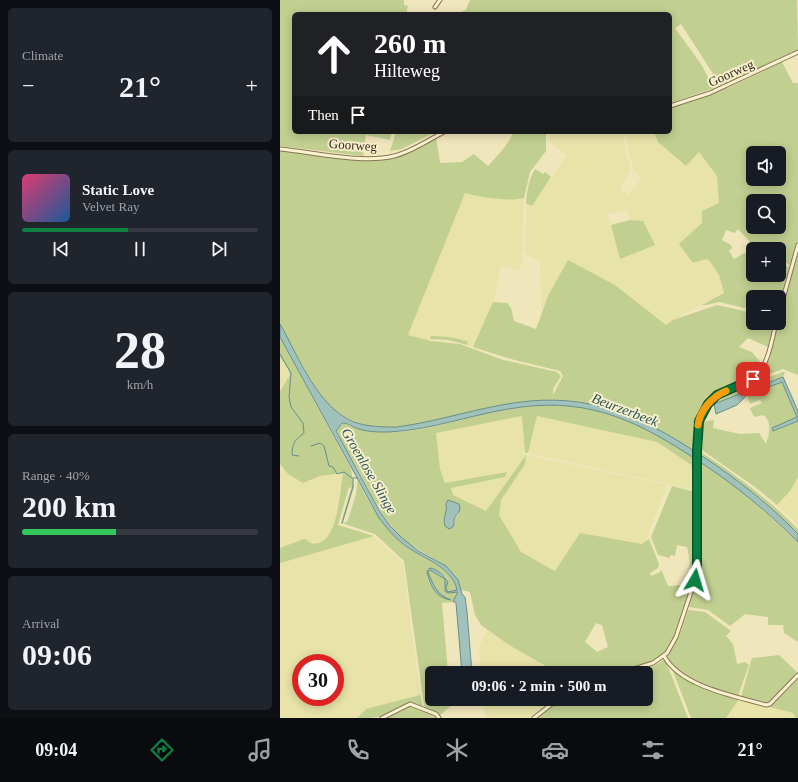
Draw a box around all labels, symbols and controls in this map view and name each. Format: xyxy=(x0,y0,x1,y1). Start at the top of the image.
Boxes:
icon: ahead xyxy=(308,28,360,80)
text: 260 m xyxy=(374,28,446,59)
text: Climate xyxy=(22,48,63,63)
street label: Goorweg xyxy=(706,56,757,90)
text: Hilteweg xyxy=(374,61,440,81)
text: 21° xyxy=(119,70,161,103)
text: − xyxy=(22,73,34,98)
text: + xyxy=(246,73,258,98)
icon: arrive xyxy=(347,104,369,126)
text: Then xyxy=(308,107,339,123)
street label: Goorweg xyxy=(328,136,378,154)
map controls xyxy=(746,146,786,330)
button: sound xyxy=(746,146,786,186)
text: Static Love xyxy=(82,182,154,198)
button: search xyxy=(746,194,786,234)
text: Velvet Ray xyxy=(82,199,139,214)
icon: previous xyxy=(50,238,72,260)
icon: pause xyxy=(129,238,151,260)
icon: next xyxy=(208,238,230,260)
button: + xyxy=(746,242,786,282)
button: − xyxy=(746,290,786,330)
text: 28 xyxy=(114,322,166,379)
pin xyxy=(736,362,770,396)
icon: arrive xyxy=(742,368,764,390)
text: km/h xyxy=(127,377,153,392)
water label: Beurzerbeek xyxy=(590,390,661,430)
water label: Groenlose Slinge xyxy=(338,426,400,516)
text: Range · 40% xyxy=(22,468,90,483)
text: 200 km xyxy=(22,490,116,523)
position arrow xyxy=(674,559,716,601)
text: Arrival xyxy=(22,616,60,631)
text: 09:06 xyxy=(22,638,92,671)
speed limit sign: 30 xyxy=(292,654,344,706)
text: 09:06 · 2 min · 500 m xyxy=(472,678,607,694)
icon: directions xyxy=(148,736,176,764)
icon: music xyxy=(246,736,274,764)
icon: phone xyxy=(344,736,372,764)
icon: climate xyxy=(443,736,471,764)
icon: car xyxy=(541,736,569,764)
icon: filters xyxy=(639,736,667,764)
text: 09:04 xyxy=(35,740,77,760)
text: 21° xyxy=(738,740,763,760)

